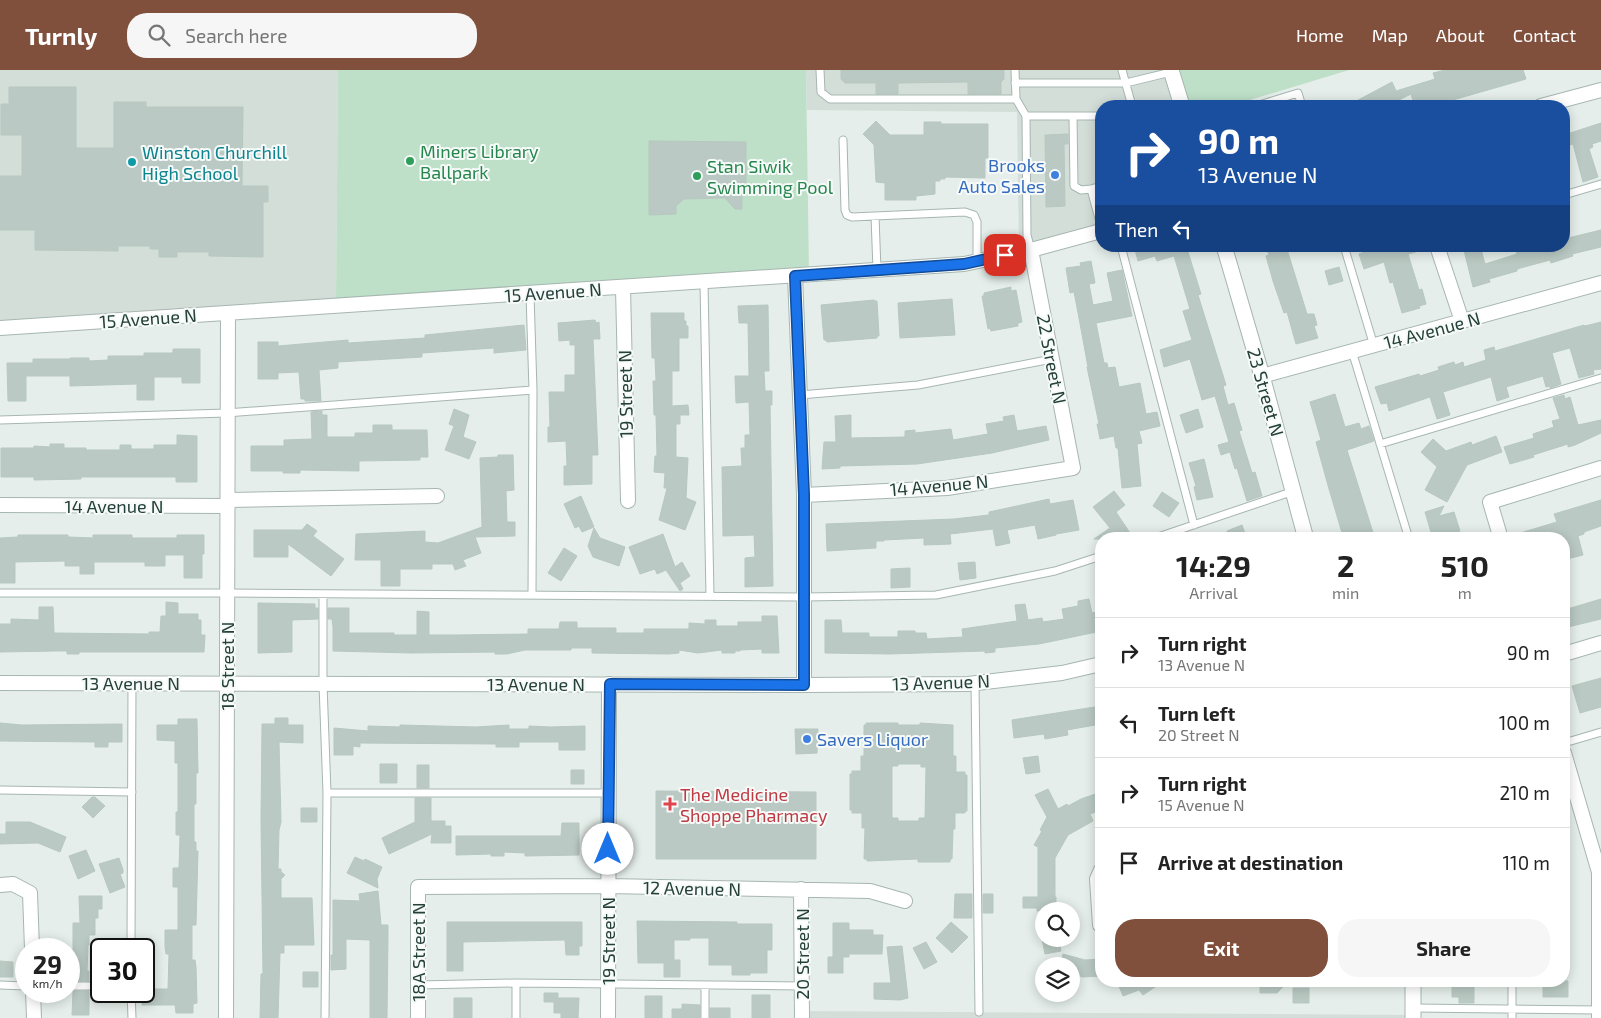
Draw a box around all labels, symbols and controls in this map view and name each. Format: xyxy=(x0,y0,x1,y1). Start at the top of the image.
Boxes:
search box xyxy=(127,13,477,58)
text: Turnly xyxy=(25,21,97,50)
icon: search xyxy=(145,21,173,49)
text: Search here xyxy=(185,24,287,47)
text: Home xyxy=(1296,24,1344,46)
text: Map xyxy=(1372,24,1408,46)
text: About xyxy=(1436,24,1485,46)
text: Contact xyxy=(1513,24,1576,46)
text: 90 m xyxy=(1198,119,1279,161)
icon: right xyxy=(1115,120,1180,185)
place label: Miners Library Ballpark xyxy=(420,140,539,183)
place label: Winston Churchill High School xyxy=(142,141,288,184)
place label: Brooks Auto Sales xyxy=(958,154,1045,197)
marker: Miners Library Ballpark xyxy=(404,155,416,167)
place label: Stan Siwik Swimming Pool xyxy=(707,155,834,198)
marker: Winston Churchill High School xyxy=(126,156,138,168)
text: 13 Avenue N xyxy=(1198,161,1318,187)
marker: Brooks Auto Sales xyxy=(1049,169,1061,181)
marker: Stan Siwik Swimming Pool xyxy=(691,170,703,182)
icon: left xyxy=(1168,215,1196,243)
text: Then xyxy=(1115,218,1158,241)
pin xyxy=(984,234,1026,276)
icon: arrive xyxy=(991,241,1019,269)
street label: 15 Avenue N xyxy=(504,278,602,306)
street label: 15 Avenue N xyxy=(99,304,197,332)
street label: 14 Avenue N xyxy=(1381,307,1483,353)
street label: 22 Street N xyxy=(1033,312,1071,406)
street label: 23 Street N xyxy=(1243,345,1289,439)
street label: 19 Street N xyxy=(613,350,637,438)
street label: 14 Avenue N xyxy=(889,470,989,500)
street label: 14 Avenue N xyxy=(65,495,163,517)
text: 14:29 xyxy=(1176,547,1251,583)
text: 2 xyxy=(1337,547,1354,583)
text: 510 xyxy=(1440,547,1489,583)
text: Arrival xyxy=(1189,583,1238,602)
text: min xyxy=(1332,583,1359,602)
text: m xyxy=(1458,583,1472,602)
street label: 18 Street N xyxy=(216,622,238,710)
text: Turn right xyxy=(1158,632,1246,655)
icon: right xyxy=(1115,639,1143,667)
text: 90 m xyxy=(1507,641,1550,664)
text: 13 Avenue N xyxy=(1158,655,1245,674)
street label: 13 Avenue N xyxy=(892,669,990,695)
street label: 13 Avenue N xyxy=(82,672,180,694)
street label: 13 Avenue N xyxy=(487,673,585,695)
text: Turn left xyxy=(1158,702,1235,725)
icon: left xyxy=(1115,709,1143,737)
text: 100 m xyxy=(1499,711,1550,734)
text: 20 Street N xyxy=(1158,725,1240,744)
place label: Savers Liquor xyxy=(817,728,928,750)
marker: Savers Liquor xyxy=(801,733,813,745)
text: Turn right xyxy=(1158,772,1246,795)
icon: right xyxy=(1115,779,1143,807)
text: 210 m xyxy=(1499,781,1550,804)
place label: The Medicine Shoppe Pharmacy xyxy=(680,783,828,826)
text: 15 Avenue N xyxy=(1158,795,1245,814)
marker: The Medicine Shoppe Pharmacy xyxy=(664,798,676,810)
position arrow xyxy=(581,822,633,874)
icon: arrive xyxy=(1115,849,1143,877)
text: Arrive at destination xyxy=(1158,851,1343,874)
text: 110 m xyxy=(1503,851,1550,874)
street label: 12 Avenue N xyxy=(643,876,741,900)
street label: 19 Street N xyxy=(597,897,619,985)
street label: 18A Street N xyxy=(407,902,429,1002)
map controls xyxy=(1035,902,1080,1002)
button: search xyxy=(1035,902,1080,947)
street label: 20 Street N xyxy=(791,908,813,1000)
button: Exit xyxy=(1115,919,1328,977)
button: Share xyxy=(1338,919,1550,977)
speed limit sign: 30 xyxy=(90,938,155,1003)
text: 29 xyxy=(33,949,62,979)
button: layers xyxy=(1035,957,1080,1002)
text: km/h xyxy=(33,976,62,990)

